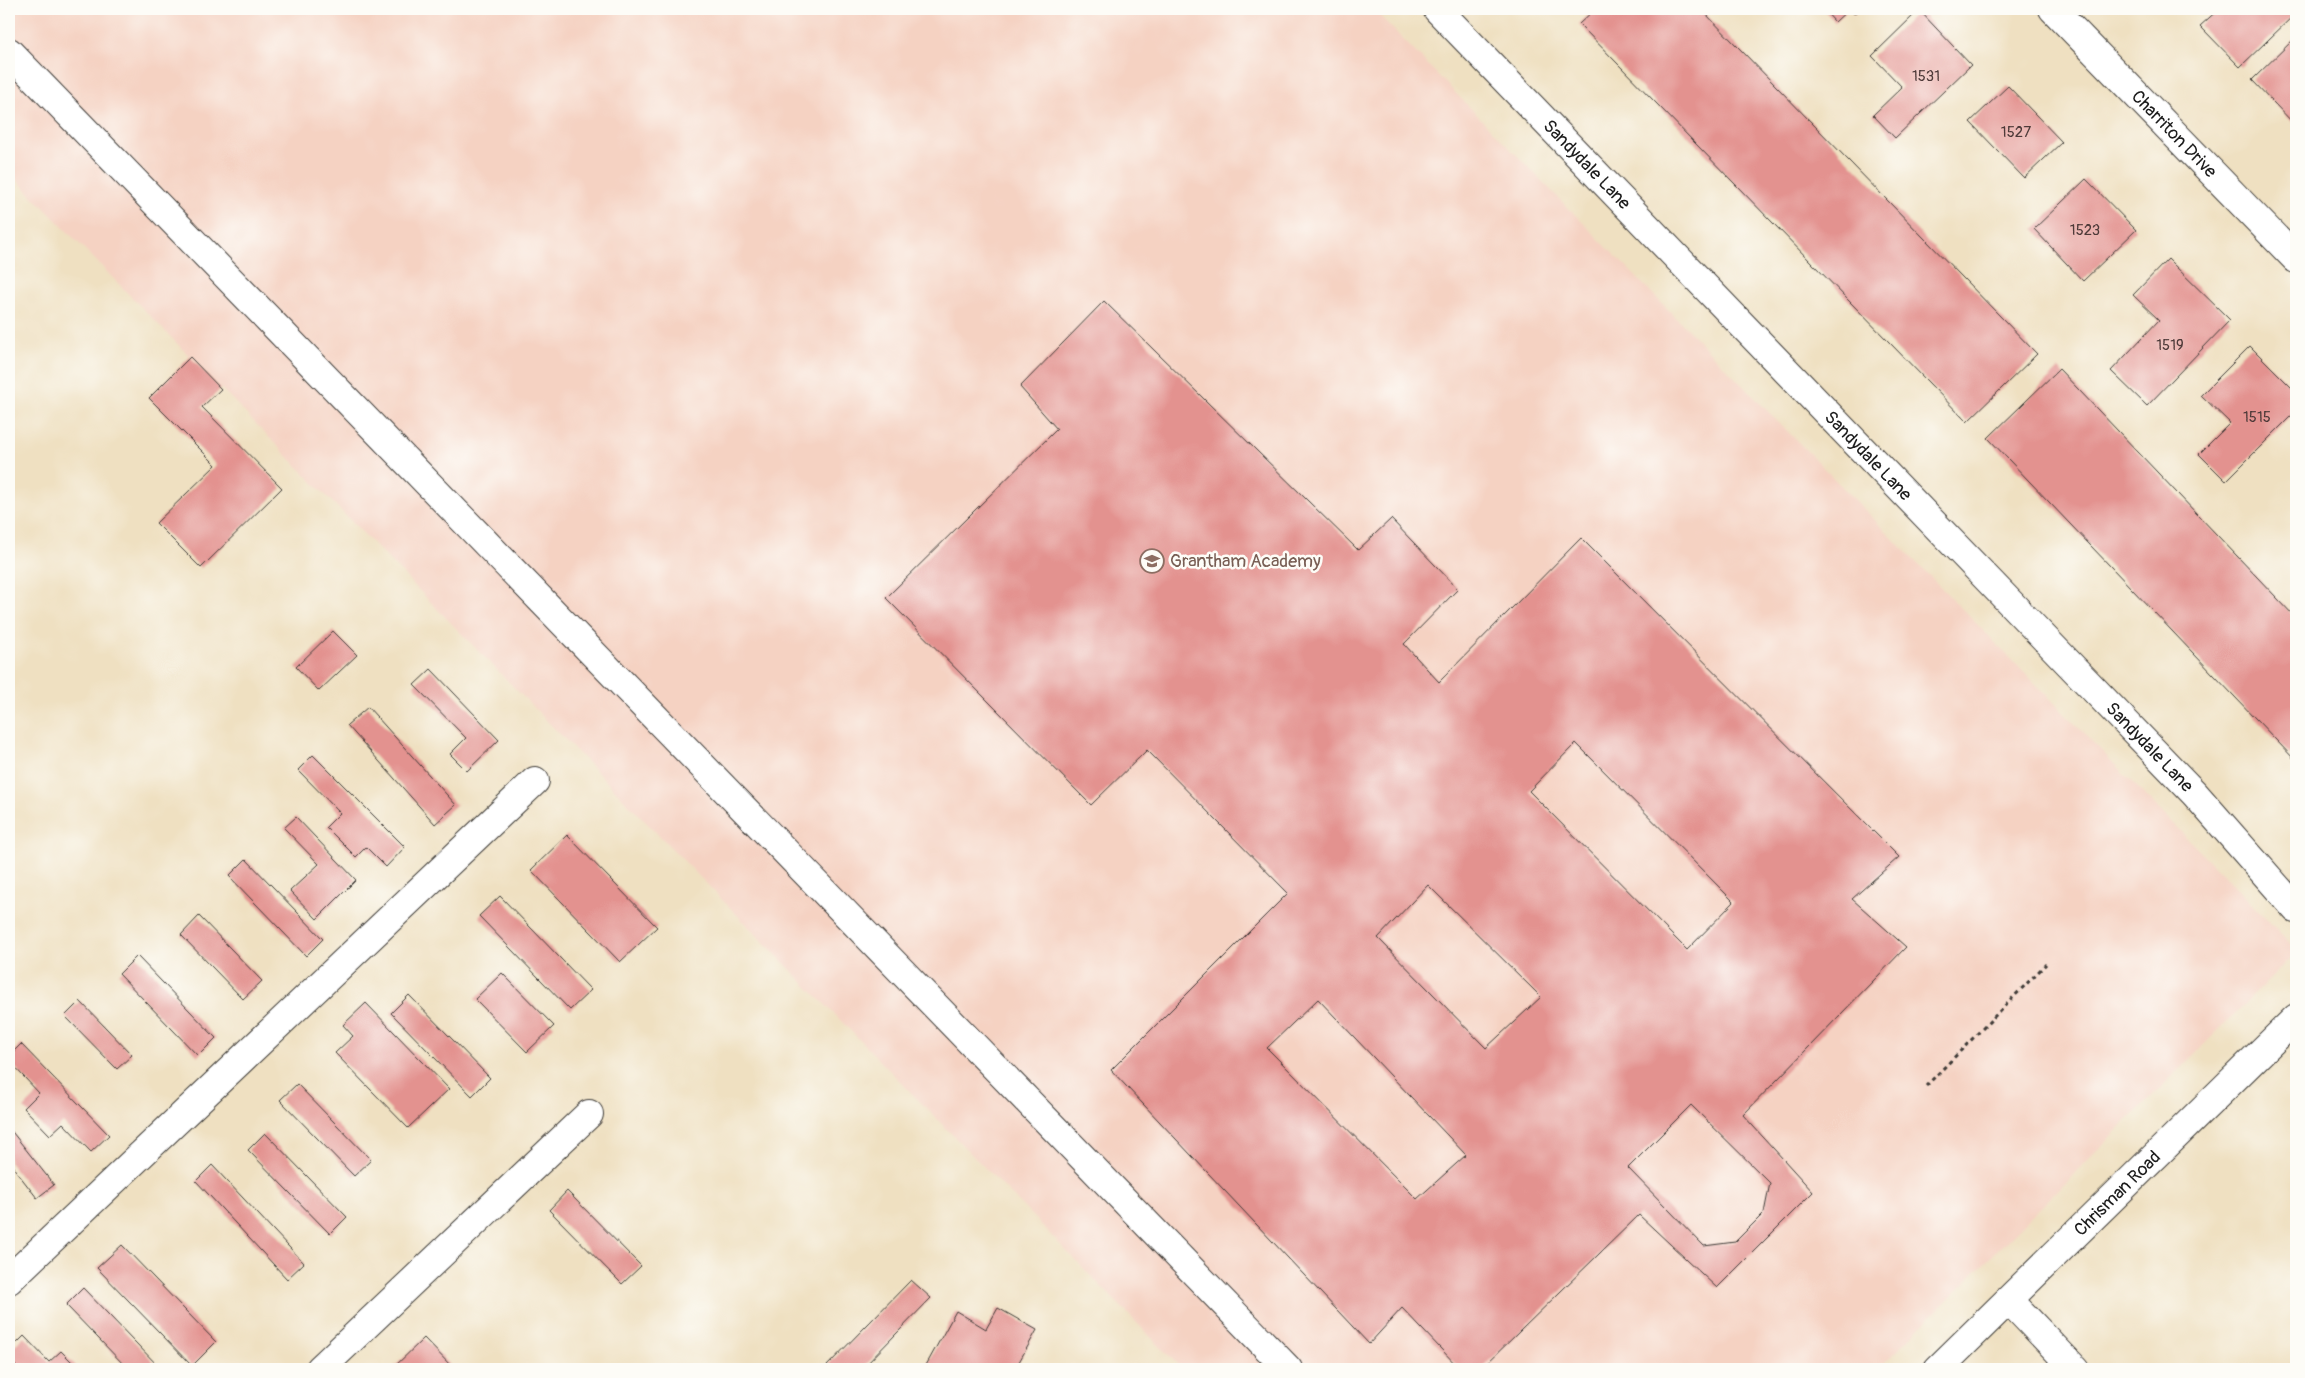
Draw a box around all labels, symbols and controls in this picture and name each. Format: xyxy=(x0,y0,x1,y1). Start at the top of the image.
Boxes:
house number: 1531 xyxy=(1912,67,1940,86)
street label: Charriton Drive xyxy=(2127,85,2222,183)
street label: Sandydale Lane xyxy=(1538,115,1636,214)
house number: 1527 xyxy=(2001,123,2031,142)
house number: 1523 xyxy=(2070,221,2100,240)
house number: 1519 xyxy=(2156,336,2184,355)
street label: Sandydale Lane xyxy=(1820,406,1917,506)
house number: 1515 xyxy=(2243,408,2271,427)
school or university icon: Grantham Academy xyxy=(1139,548,1165,574)
place label: Grantham Academy xyxy=(1170,550,1321,573)
street label: Sandydale Lane xyxy=(2101,697,2198,797)
street label: Chrisman Road xyxy=(2069,1146,2165,1241)

